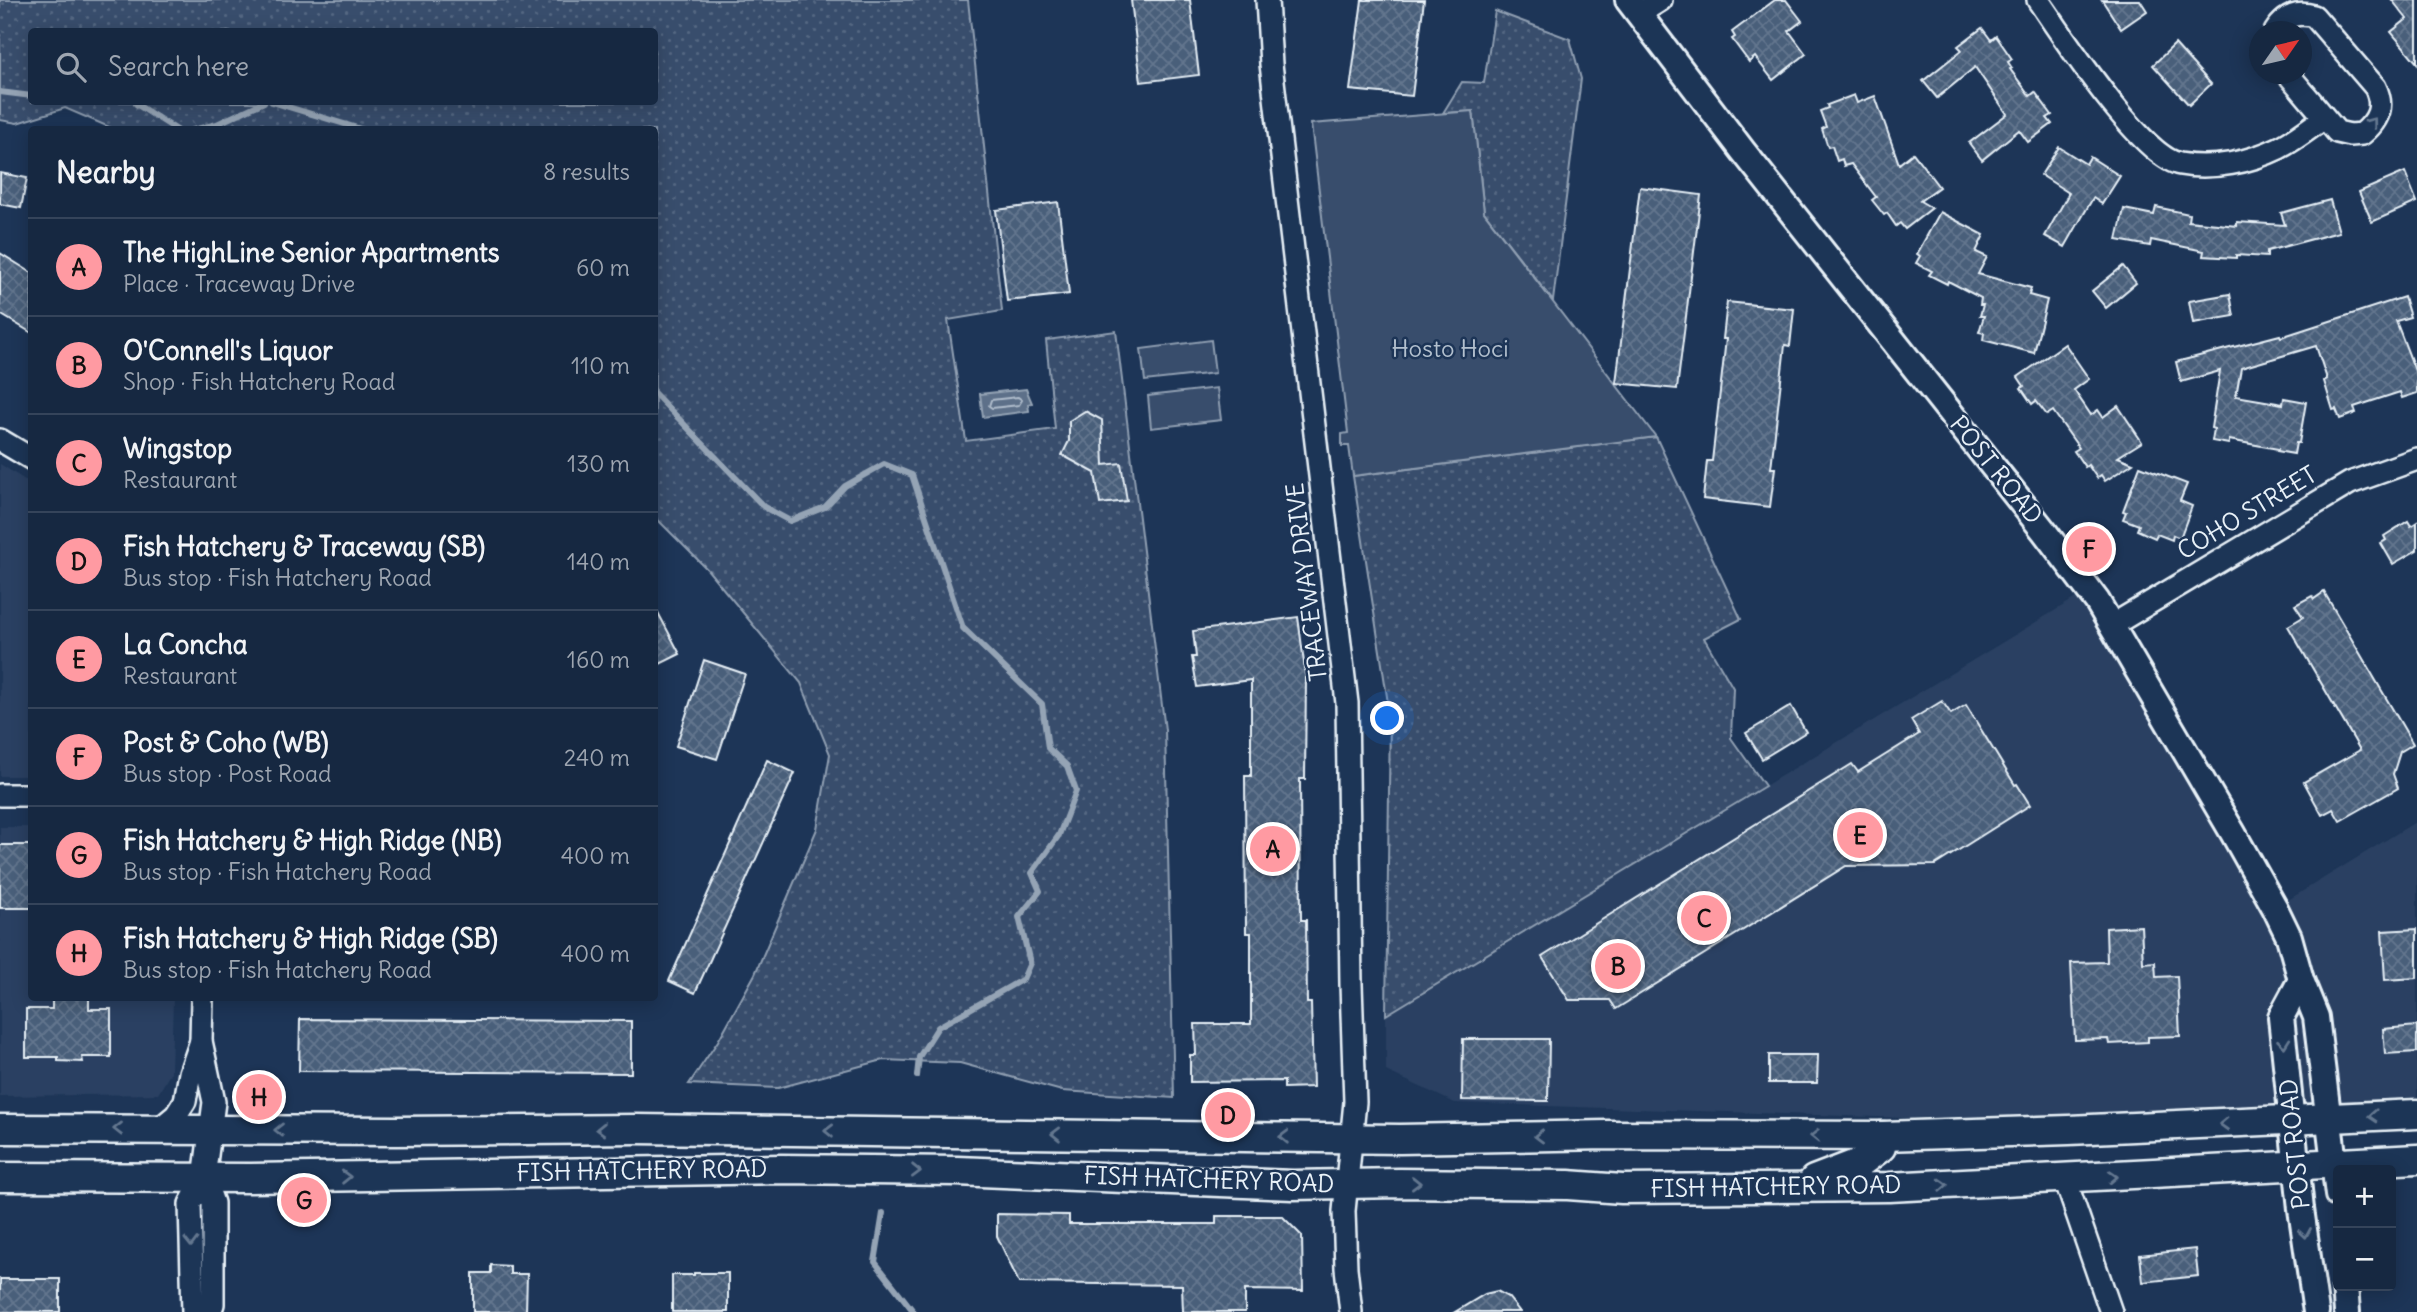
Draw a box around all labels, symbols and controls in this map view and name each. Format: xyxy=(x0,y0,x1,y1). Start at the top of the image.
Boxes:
north arrow xyxy=(2249,21,2312,84)
search box xyxy=(28,28,658,105)
icon: search xyxy=(52,48,90,86)
text: Search here xyxy=(108,50,249,83)
one-way arrow xyxy=(2364,118,2376,130)
text: Nearby xyxy=(56,153,156,191)
text: 8 results xyxy=(543,157,630,186)
text: The HighLine Senior Apartments xyxy=(123,236,500,269)
text: A xyxy=(72,253,86,282)
text: 60 m xyxy=(576,253,630,282)
text: Place · Traceway Drive xyxy=(123,269,355,298)
park label: Hosto Hoci xyxy=(1391,333,1509,363)
text: O'Connell's Liquor xyxy=(123,334,333,367)
text: B xyxy=(71,351,87,380)
text: 110 m xyxy=(571,351,630,380)
text: Shop · Fish Hatchery Road xyxy=(123,367,395,396)
street label: POST ROAD xyxy=(1944,409,2050,530)
text: Wingstop xyxy=(123,432,232,465)
text: C xyxy=(71,449,87,478)
text: 130 m xyxy=(567,449,630,478)
street label: COHO STREET xyxy=(2171,459,2322,565)
text: Restaurant xyxy=(123,465,237,494)
street label: TRACEWAY DRIVE xyxy=(1279,481,1333,683)
pin: F xyxy=(2066,523,2112,575)
text: Fish Hatchery & Traceway (SB) xyxy=(123,530,485,563)
text: D xyxy=(71,547,87,576)
text: 140 m xyxy=(567,547,630,576)
text: Bus stop · Fish Hatchery Road xyxy=(123,563,432,592)
text: La Concha xyxy=(123,628,248,661)
text: E xyxy=(72,645,86,674)
text: 160 m xyxy=(567,645,630,674)
text: Restaurant xyxy=(123,661,237,690)
your location xyxy=(1370,701,1404,735)
text: Post & Coho (WB) xyxy=(123,726,329,759)
text: F xyxy=(72,743,86,772)
text: 240 m xyxy=(564,743,630,772)
text: Bus stop · Post Road xyxy=(123,759,332,788)
pin: E xyxy=(1837,809,1883,861)
pin: A xyxy=(1250,823,1296,875)
text: Fish Hatchery & High Ridge (NB) xyxy=(123,824,502,857)
text: G xyxy=(71,841,87,870)
text: 400 m xyxy=(561,841,630,870)
text: Bus stop · Fish Hatchery Road xyxy=(123,857,432,886)
pin: C xyxy=(1681,892,1727,944)
text: Fish Hatchery & High Ridge (SB) xyxy=(123,922,498,955)
text: H xyxy=(71,939,87,968)
text: 400 m xyxy=(561,939,630,968)
pin: B xyxy=(1595,940,1641,992)
text: Bus stop · Fish Hatchery Road xyxy=(123,955,432,984)
one-way arrow xyxy=(2276,1037,2291,1048)
pin: H xyxy=(236,1071,282,1123)
street label: POST ROAD xyxy=(2272,1078,2316,1211)
pin: D xyxy=(1205,1089,1251,1141)
one-way arrow xyxy=(2368,1109,2379,1124)
one-way arrow xyxy=(2218,1116,2229,1131)
one-way arrow xyxy=(112,1121,123,1137)
one-way arrow xyxy=(595,1121,606,1137)
one-way arrow xyxy=(273,1122,284,1138)
one-way arrow xyxy=(823,1123,833,1139)
one-way arrow xyxy=(1050,1126,1061,1142)
one-way arrow xyxy=(1809,1128,1820,1144)
one-way arrow xyxy=(1278,1129,1288,1145)
one-way arrow xyxy=(1533,1129,1544,1144)
street label: FISH HATCHERY ROAD xyxy=(516,1153,768,1187)
street label: FISH HATCHERY ROAD xyxy=(1083,1160,1335,1198)
one-way arrow xyxy=(911,1163,922,1178)
map controls xyxy=(2333,1165,2396,1291)
button: + xyxy=(2333,1165,2396,1228)
one-way arrow xyxy=(340,1169,351,1184)
street label: FISH HATCHERY ROAD xyxy=(1650,1169,1902,1203)
one-way arrow xyxy=(2108,1169,2119,1184)
pin: G xyxy=(281,1174,327,1226)
one-way arrow xyxy=(1411,1175,1422,1191)
one-way arrow xyxy=(1938,1177,1949,1192)
one-way arrow xyxy=(2297,1227,2312,1239)
button: − xyxy=(2333,1228,2396,1291)
one-way arrow xyxy=(183,1237,198,1248)

